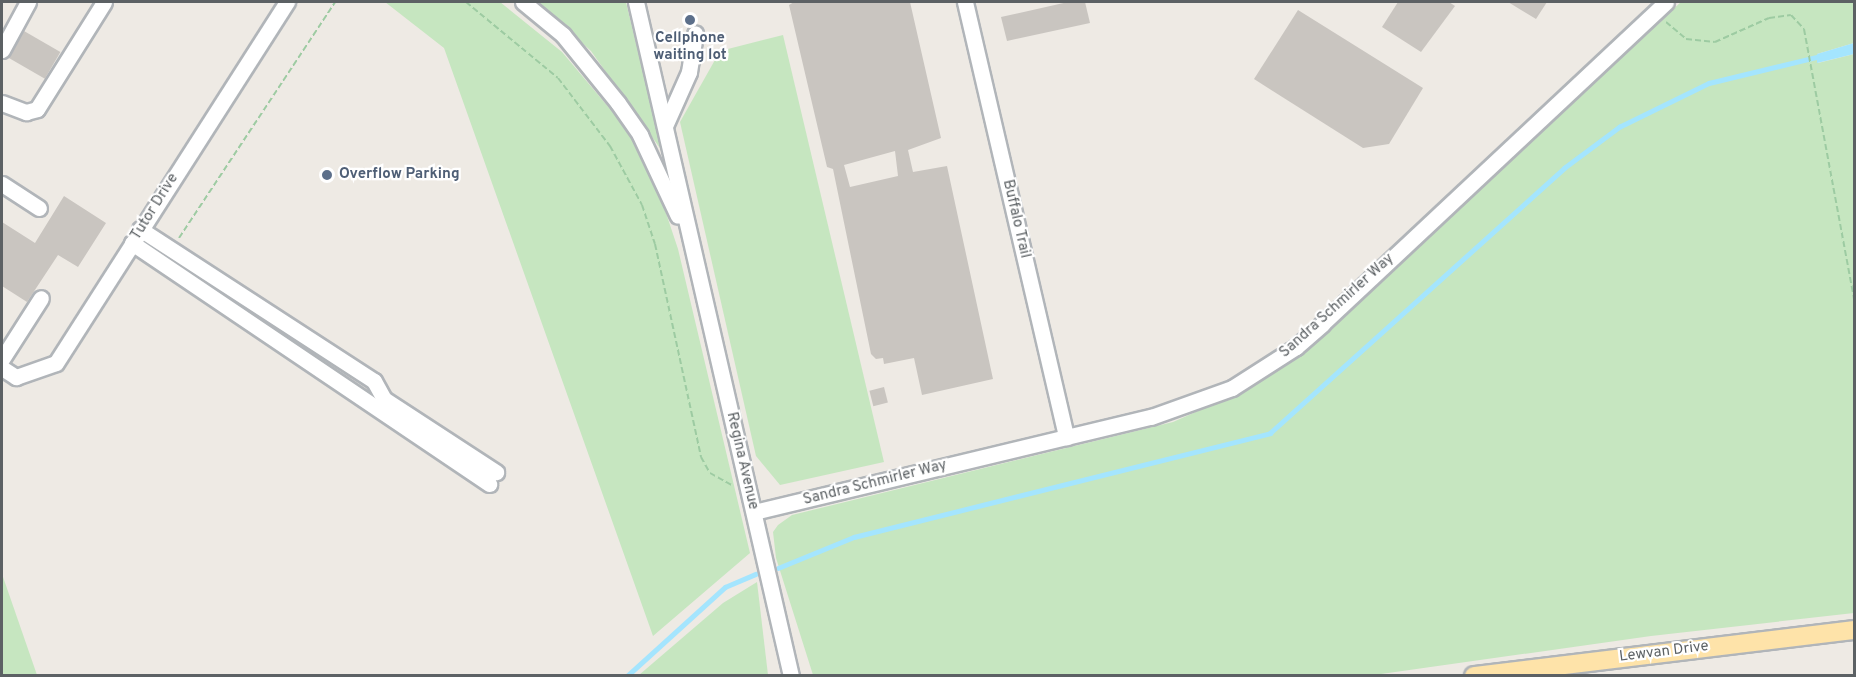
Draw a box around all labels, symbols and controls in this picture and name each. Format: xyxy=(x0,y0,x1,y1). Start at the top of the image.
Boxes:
marker: Cellphone waiting lot xyxy=(683,13,697,27)
place label: Cellphone waiting lot xyxy=(653,29,727,64)
place label: Overflow Parking xyxy=(339,166,460,184)
marker: Overflow Parking xyxy=(320,168,334,182)
street label: Tutor Drive xyxy=(127,170,183,244)
street label: Buffalo Trail xyxy=(998,178,1034,260)
street label: Sandra Schmirler Way xyxy=(1276,250,1398,362)
street label: Regina Avenue xyxy=(722,410,762,512)
street label: Sandra Schmirler Way xyxy=(801,456,949,510)
street label: Lewvan Drive xyxy=(1618,638,1710,666)

